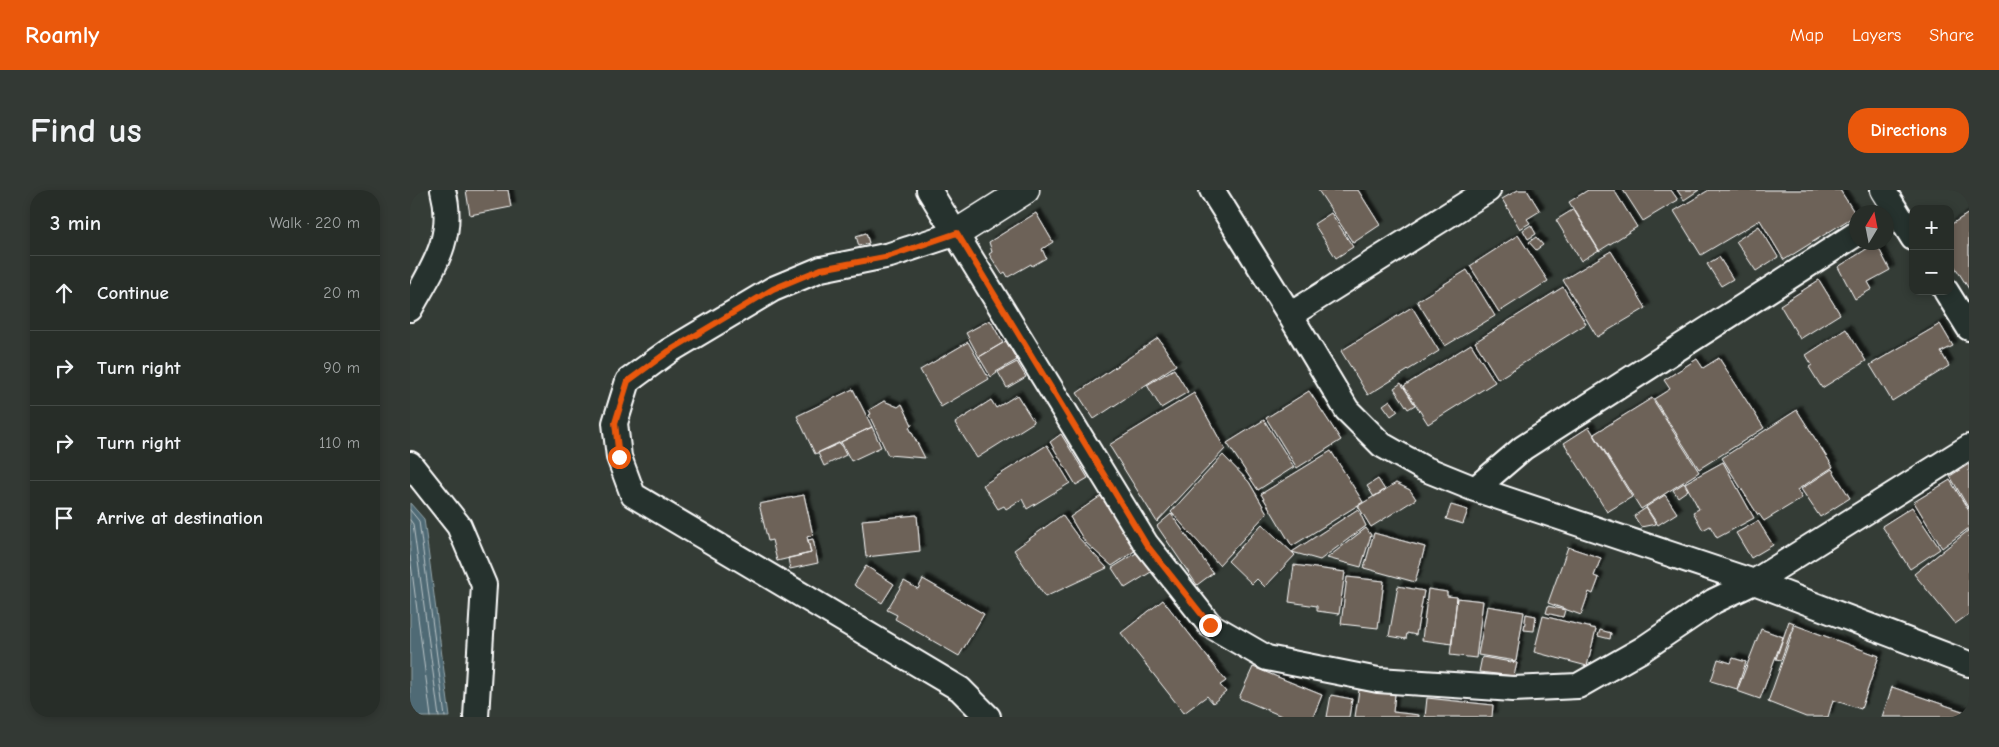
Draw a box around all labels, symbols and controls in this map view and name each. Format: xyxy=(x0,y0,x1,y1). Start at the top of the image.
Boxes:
text: Roamly xyxy=(25,21,99,49)
text: Map xyxy=(1790,25,1824,46)
text: Layers xyxy=(1852,25,1901,46)
text: Share xyxy=(1929,25,1974,46)
button: Directions xyxy=(1848,108,1969,153)
text: Find us xyxy=(30,110,142,151)
north arrow xyxy=(1849,205,1894,250)
map controls xyxy=(1909,205,1954,295)
button: + xyxy=(1909,205,1954,250)
text: 3 min xyxy=(50,211,101,235)
text: Walk · 220 m xyxy=(269,214,360,232)
button: − xyxy=(1909,250,1954,295)
icon: ahead xyxy=(50,279,78,307)
text: Continue xyxy=(97,282,169,304)
text: 20 m xyxy=(323,284,360,302)
icon: right xyxy=(50,354,78,382)
text: Turn right xyxy=(97,357,181,379)
text: 90 m xyxy=(323,359,360,377)
icon: right xyxy=(50,429,78,457)
text: Turn right xyxy=(97,432,181,454)
text: 110 m xyxy=(319,434,360,452)
route start xyxy=(608,446,631,469)
icon: arrive xyxy=(50,504,78,532)
text: Arrive at destination xyxy=(97,507,263,529)
route end xyxy=(1199,614,1222,637)

